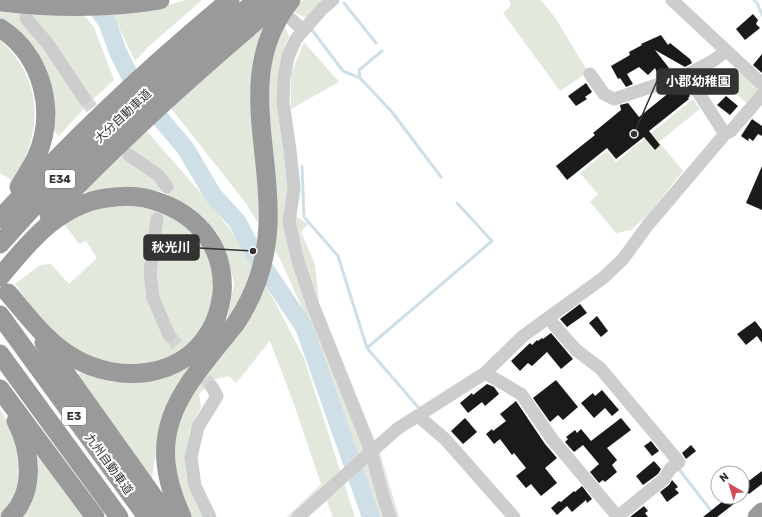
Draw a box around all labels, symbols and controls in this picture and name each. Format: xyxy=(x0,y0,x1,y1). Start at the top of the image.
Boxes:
callout: 小郡幼稚園 xyxy=(657,69,738,94)
text: 小郡幼稚園 xyxy=(665,74,731,89)
street label: 大分自動車道 xyxy=(92,86,154,146)
road number: E34 xyxy=(45,170,75,188)
callout: 秋光川 xyxy=(144,235,199,260)
text: 秋光川 xyxy=(151,240,191,255)
road number: E3 xyxy=(62,407,86,425)
street label: 九州自動車道 xyxy=(82,431,136,497)
north arrow xyxy=(710,465,750,505)
text: N xyxy=(717,470,731,485)

